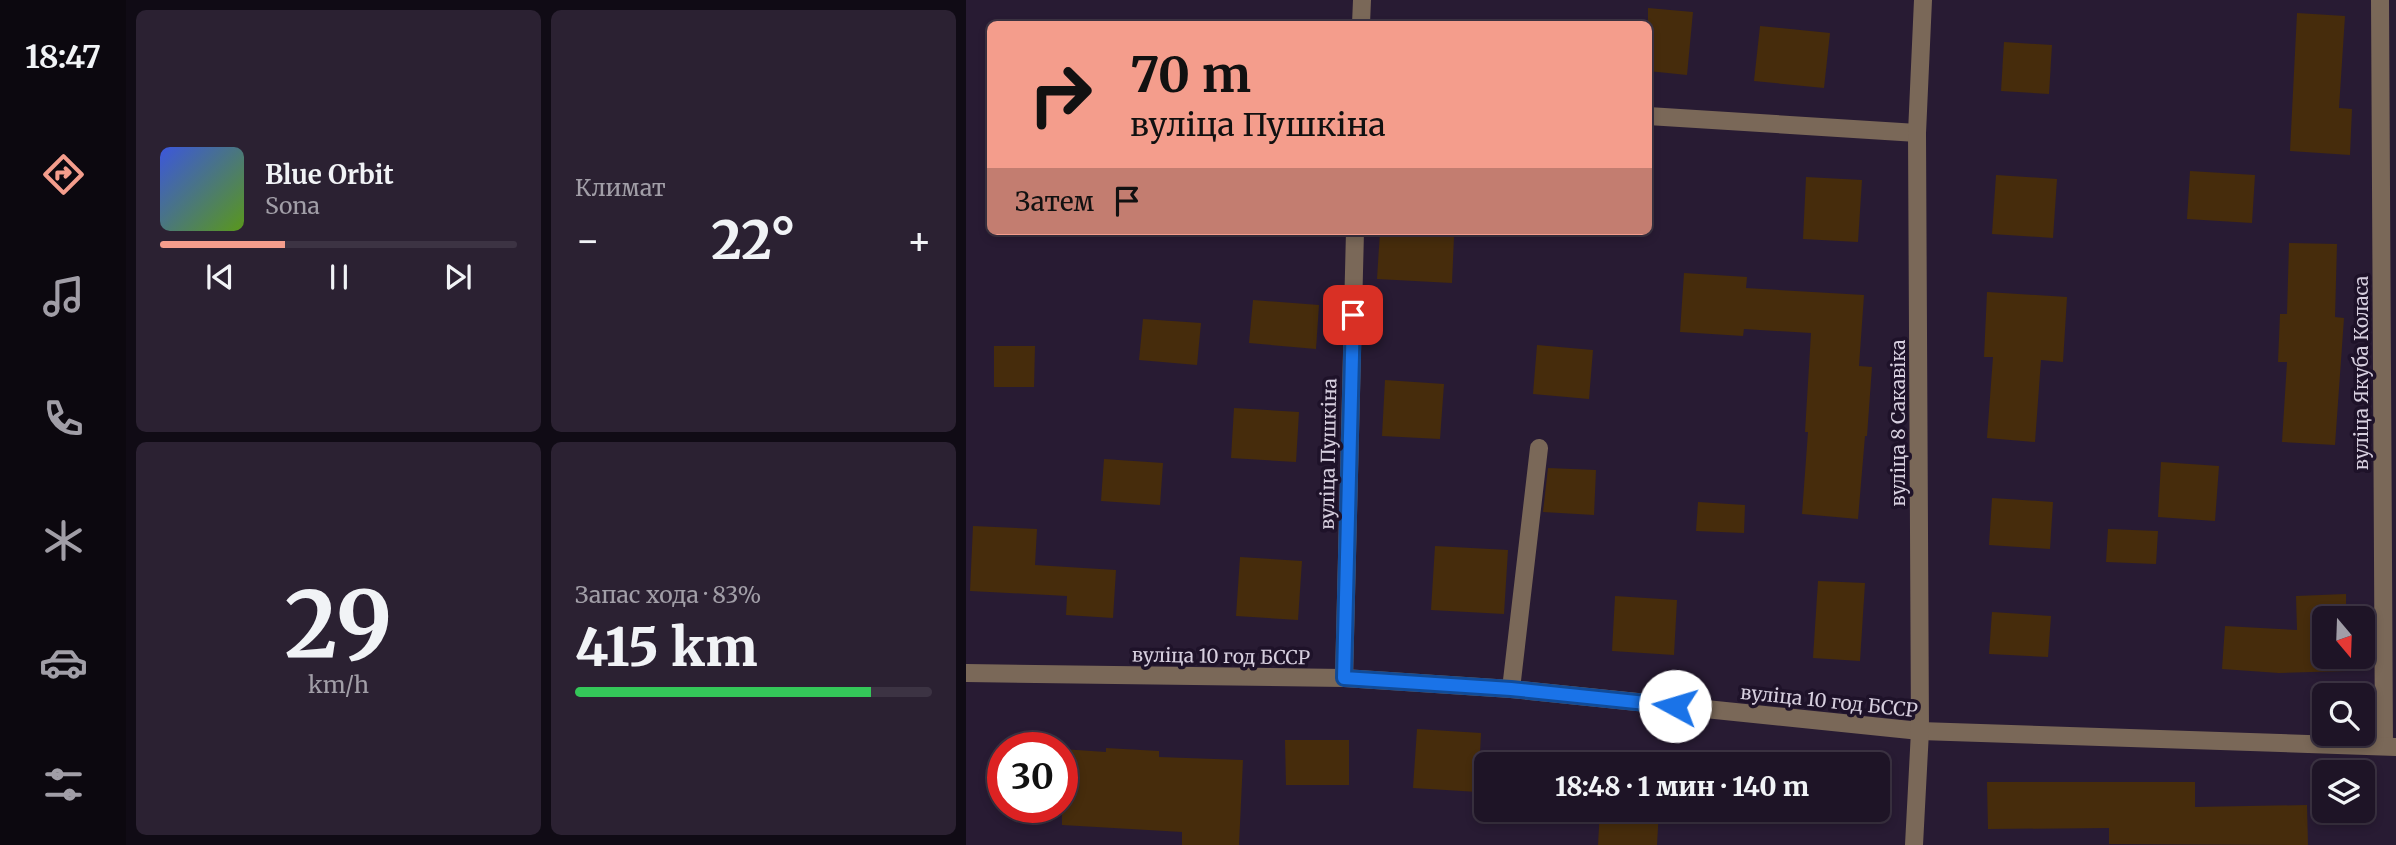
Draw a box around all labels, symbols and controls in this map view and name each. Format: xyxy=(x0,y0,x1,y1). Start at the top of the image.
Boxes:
text: 18:47 xyxy=(25,37,101,77)
text: 70 m xyxy=(1130,44,1251,105)
icon: right xyxy=(1015,49,1106,140)
text: вуліца Пушкіна xyxy=(1130,105,1386,145)
icon: directions xyxy=(39,150,88,199)
text: Blue Orbit xyxy=(265,158,394,191)
text: Климат xyxy=(575,173,666,202)
icon: arrive xyxy=(1108,182,1146,220)
text: Затем xyxy=(1015,185,1094,218)
text: Sona xyxy=(265,191,320,220)
text: 22° xyxy=(711,208,796,273)
text: − xyxy=(575,217,600,264)
text: + xyxy=(907,217,932,264)
icon: previous xyxy=(201,258,239,296)
icon: pause xyxy=(320,258,358,296)
icon: next xyxy=(439,258,477,296)
icon: music xyxy=(39,272,88,321)
street label: вуліца Якуба Коласа xyxy=(2349,276,2373,470)
pin xyxy=(1323,285,1383,345)
icon: arrive xyxy=(1334,296,1372,334)
street label: вуліца 8 Сакавіка xyxy=(1886,340,1910,506)
street label: вуліца Пушкіна xyxy=(1315,378,1341,530)
icon: phone xyxy=(39,394,88,443)
icon: climate xyxy=(39,516,88,565)
text: 29 xyxy=(284,567,393,682)
text: Запас хода · 83% xyxy=(575,580,761,609)
north arrow xyxy=(2312,606,2375,668)
map controls xyxy=(2312,606,2375,823)
text: 415 km xyxy=(575,615,757,680)
icon: car xyxy=(39,638,88,687)
street label: вуліца 10 год БССР xyxy=(1132,642,1310,670)
position arrow xyxy=(1638,669,1712,743)
text: km/h xyxy=(308,670,369,699)
street label: вуліца 10 год БССР xyxy=(1739,680,1919,722)
button: search xyxy=(2312,683,2375,746)
speed limit sign: 30 xyxy=(987,732,1078,823)
icon: filters xyxy=(39,760,88,809)
button: layers xyxy=(2312,760,2375,823)
text: 18:48 · 1 мин · 140 m xyxy=(1555,770,1809,803)

